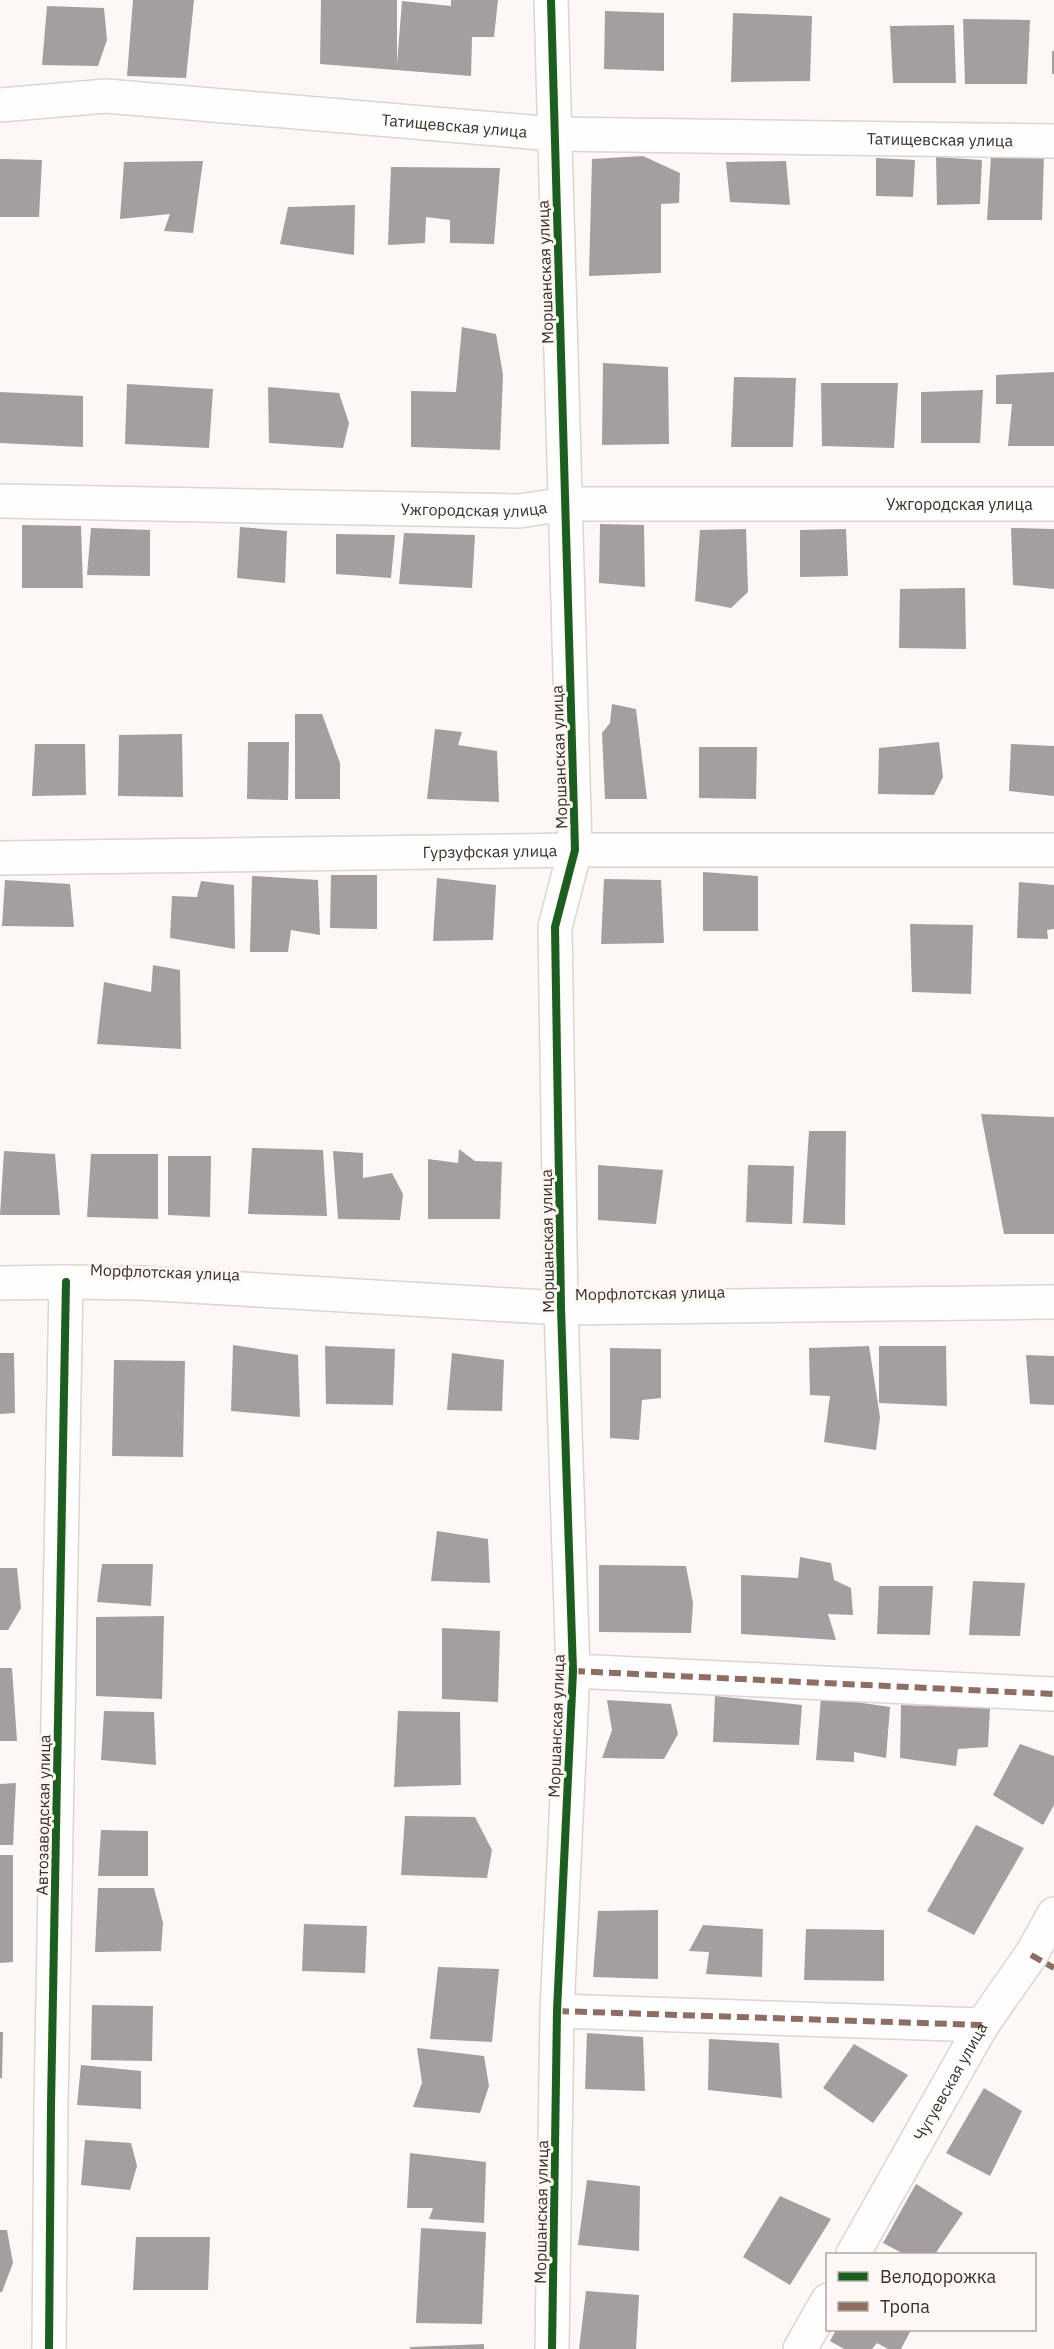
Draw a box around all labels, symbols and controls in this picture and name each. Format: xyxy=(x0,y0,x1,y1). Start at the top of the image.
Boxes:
street label: Татищевская улица xyxy=(381,109,528,142)
street label: Татищевская улица xyxy=(867,128,1014,150)
street label: Моршанская улица xyxy=(532,199,558,344)
street label: Ужгородская улица xyxy=(886,494,1033,514)
street label: Ужгородская улица xyxy=(400,497,549,521)
street label: Моршанская улица xyxy=(546,684,572,829)
street label: Гурзуфская улица xyxy=(423,840,558,862)
street label: Моршанская улица xyxy=(536,1168,558,1313)
street label: Морфлотская улица xyxy=(90,1259,241,1285)
street label: Морфлотская улица xyxy=(575,1282,726,1304)
street label: Моршанская улица xyxy=(543,1653,569,1798)
street label: Автозаводская улица xyxy=(32,1734,54,1896)
street label: Чугуевская улица xyxy=(909,2018,992,2144)
street label: Моршанская улица xyxy=(530,2139,552,2284)
legend xyxy=(826,2253,1036,2331)
text: Велодорожка xyxy=(880,2265,996,2288)
text: Тропа xyxy=(880,2295,930,2318)

